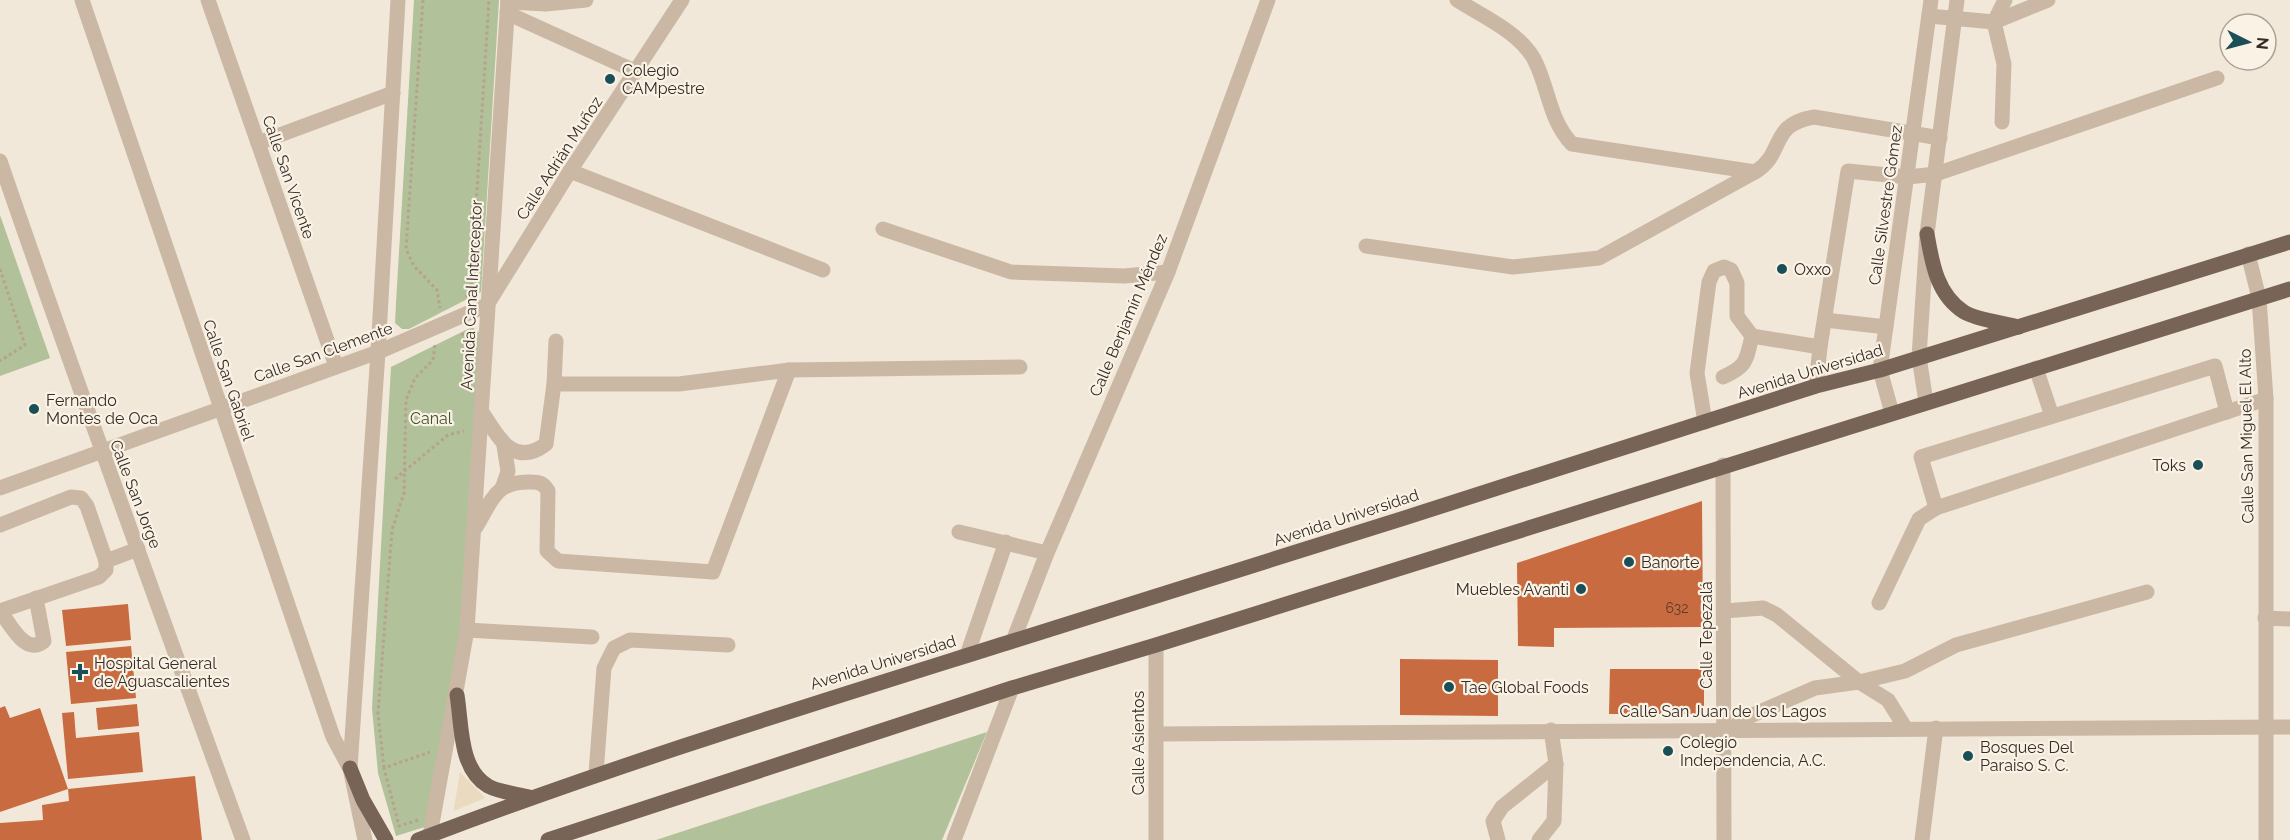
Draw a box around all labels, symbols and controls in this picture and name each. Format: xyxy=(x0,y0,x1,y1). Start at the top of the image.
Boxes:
north arrow xyxy=(2218,12,2278,72)
text: N xyxy=(2252,36,2273,51)
place label: Colegio CAMpestre xyxy=(622,61,705,98)
marker: Colegio CAMpestre xyxy=(603,72,617,86)
street label: Calle Adrián Muñoz xyxy=(512,93,606,224)
street label: Calle San Vicente xyxy=(258,113,319,241)
street label: Calle Silvestre Gómez xyxy=(1865,124,1906,286)
street label: Avenida Canal Interceptor xyxy=(457,199,486,391)
street label: Calle Benjamín Méndez xyxy=(1086,231,1171,399)
place label: Oxxo xyxy=(1794,260,1831,279)
marker: Oxxo xyxy=(1775,262,1789,276)
street label: Calle San Gabriel xyxy=(199,317,258,444)
street label: Calle San Clemente xyxy=(251,319,395,386)
street label: Avenida Universidad xyxy=(1735,340,1885,403)
street label: Calle San Miguel El Alto xyxy=(2235,348,2258,524)
place label: Fernando Montes de Oca xyxy=(46,391,158,428)
marker: Fernando Montes de Oca xyxy=(27,402,41,416)
park label: Canal xyxy=(410,409,453,428)
street label: Calle San Jorge xyxy=(106,437,165,551)
place label: Toks xyxy=(2152,456,2186,475)
marker: Toks xyxy=(2191,458,2205,472)
street label: Avenida Universidad xyxy=(1271,485,1421,550)
place label: Banorte xyxy=(1641,553,1699,572)
marker: Banorte xyxy=(1622,555,1636,569)
place label: Muebles Avanti xyxy=(1456,580,1569,599)
street label: Calle Tepezalá xyxy=(1697,581,1716,689)
marker: Muebles Avanti xyxy=(1574,582,1588,596)
house number: 632 xyxy=(1665,600,1689,616)
street label: Avenida Universidad xyxy=(808,631,958,694)
place label: Hospital General de Aguascalientes xyxy=(94,654,230,691)
marker: Hospital General de Aguascalientes xyxy=(71,663,89,681)
place label: Tae Global Foods xyxy=(1461,678,1589,697)
marker: Tae Global Foods xyxy=(1442,680,1456,694)
street label: Calle Asientos xyxy=(1129,691,1148,795)
street label: Calle San Juan de los Lagos xyxy=(1620,702,1827,721)
place label: Colegio Independencia, A.C. xyxy=(1680,733,1826,770)
place label: Bosques Del Paraiso S. C. xyxy=(1980,738,2074,775)
marker: Colegio Independencia, A.C. xyxy=(1661,744,1675,758)
marker: Bosques Del Paraiso S. C. xyxy=(1961,749,1975,763)

